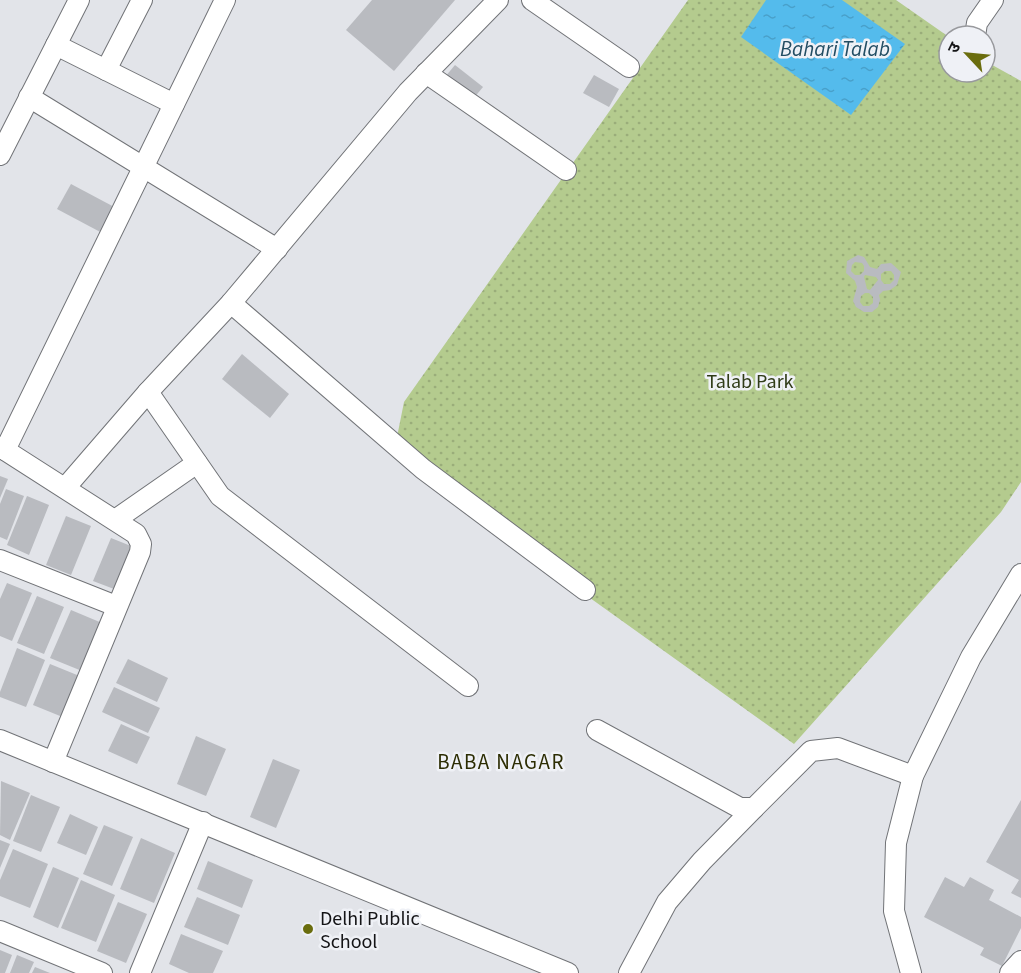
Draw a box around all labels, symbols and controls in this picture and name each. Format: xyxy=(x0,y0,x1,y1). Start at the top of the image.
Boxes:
north arrow xyxy=(937,24,997,84)
water label: Bahari Talab xyxy=(780,34,890,64)
text: उ xyxy=(942,38,967,57)
park label: Talab Park xyxy=(707,368,794,396)
district label: BABA NAGAR xyxy=(437,747,565,777)
place label: Delhi Public School xyxy=(320,905,420,956)
marker: Delhi Public School xyxy=(301,922,315,936)

